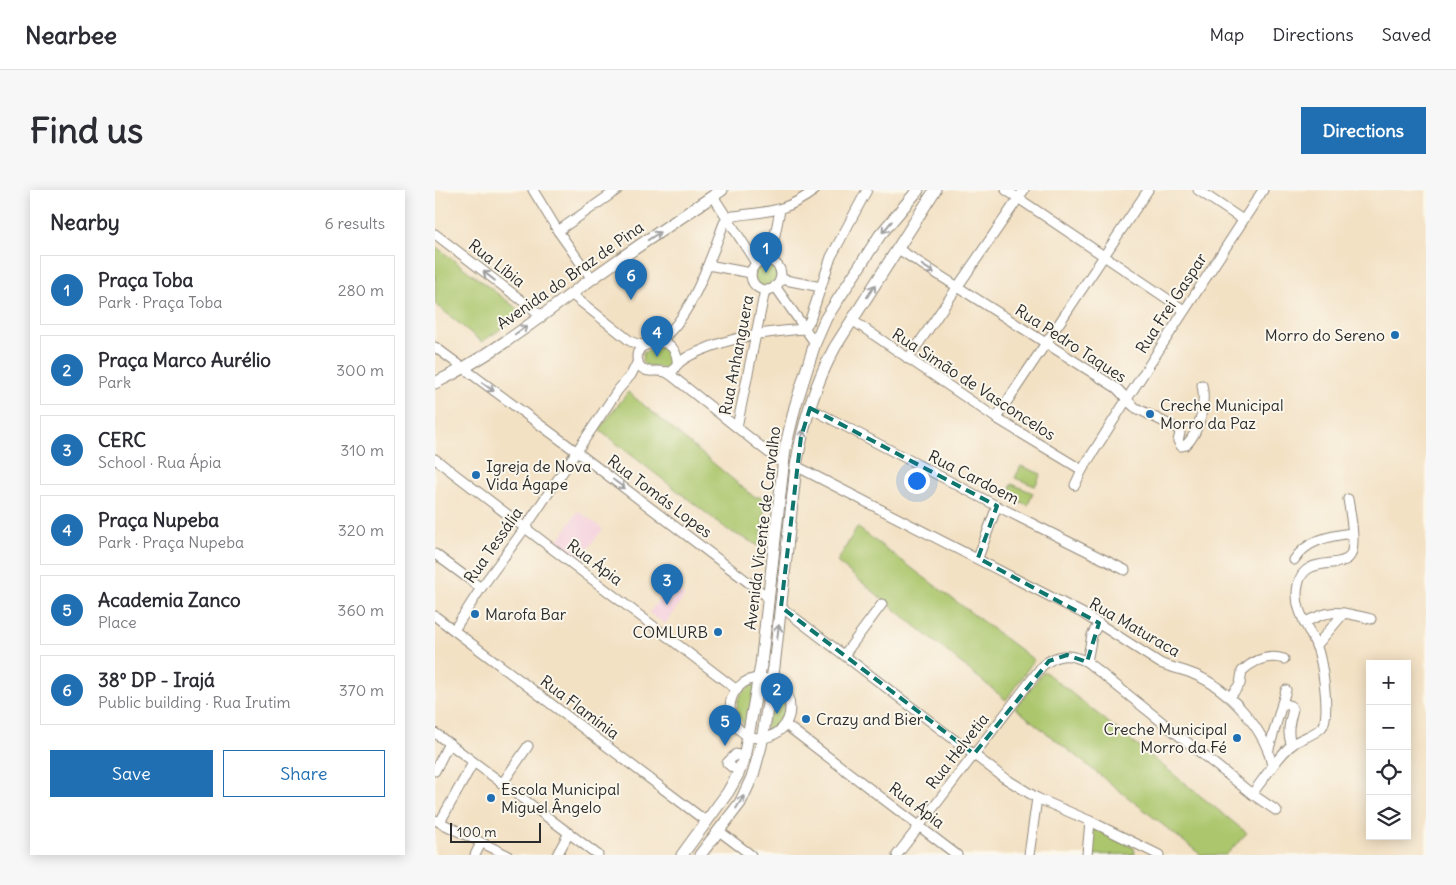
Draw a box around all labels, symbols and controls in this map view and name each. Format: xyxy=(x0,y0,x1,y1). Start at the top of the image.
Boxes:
text: Nearbee xyxy=(25,20,117,50)
text: Map xyxy=(1209,23,1244,46)
text: Directions xyxy=(1272,23,1354,46)
text: Saved xyxy=(1382,23,1431,46)
button: Directions xyxy=(1301,107,1426,154)
text: Find us xyxy=(30,108,143,152)
text: Nearby xyxy=(50,209,120,236)
text: 6 results xyxy=(324,213,385,233)
street label: Avenida do Braz de Pina xyxy=(493,217,647,333)
one-way arrow xyxy=(881,220,892,233)
one-way arrow xyxy=(647,231,661,241)
pin: 1 xyxy=(750,232,782,273)
street label: Rua Líbia xyxy=(465,235,529,291)
street label: Rua Frei Gaspar xyxy=(1131,249,1211,357)
pin: 6 xyxy=(615,259,647,300)
one-way arrow xyxy=(921,264,935,274)
text: Praça Toba xyxy=(98,268,193,292)
one-way arrow xyxy=(483,270,496,281)
text: 1 xyxy=(64,280,70,300)
text: 280 m xyxy=(338,280,384,300)
one-way arrow xyxy=(866,284,876,298)
text: Park · Praça Toba xyxy=(98,292,223,312)
street label: Rua Anhanguera xyxy=(715,293,757,417)
street label: Rua Pedro Taques xyxy=(1011,299,1131,387)
pin: 4 xyxy=(641,316,673,357)
street label: Rua Simão de Vasconcelos xyxy=(889,324,1059,444)
one-way arrow xyxy=(514,325,528,335)
place label: Morro do Sereno xyxy=(1265,325,1385,345)
marker: Morro do Sereno xyxy=(1389,329,1401,341)
text: Praça Marco Aurélio xyxy=(98,348,271,372)
text: 2 xyxy=(63,360,71,380)
text: 300 m xyxy=(336,360,384,380)
text: Park xyxy=(98,372,131,392)
one-way arrow xyxy=(481,382,495,392)
place label: Creche Municipal Morro da Paz xyxy=(1160,395,1284,433)
marker: Creche Municipal Morro da Paz xyxy=(1144,408,1156,420)
street label: Avenida Vicente de Carvalho xyxy=(740,425,784,631)
text: CERC xyxy=(98,428,146,452)
one-way arrow xyxy=(798,429,807,445)
text: 3 xyxy=(62,440,72,460)
text: 310 m xyxy=(340,440,384,460)
street label: Rua Cardoem xyxy=(925,446,1023,508)
street label: Rua Tomás Lopes xyxy=(604,450,716,542)
text: School · Rua Ápia xyxy=(98,452,221,472)
place label: Igreja de Nova Vida Ágape xyxy=(486,456,591,494)
your location xyxy=(904,468,930,494)
marker: Igreja de Nova Vida Ágape xyxy=(470,469,482,481)
one-way arrow xyxy=(612,478,625,489)
street label: Rua Tessália xyxy=(460,503,526,587)
text: Praça Nupeba xyxy=(98,508,219,532)
text: 4 xyxy=(62,520,72,540)
text: 320 m xyxy=(338,520,384,540)
text: Park · Praça Nupeba xyxy=(98,532,244,552)
street label: Rua Ápia xyxy=(563,535,627,589)
pin: 3 xyxy=(651,564,683,605)
text: Academia Zanco xyxy=(98,588,241,612)
street label: Rua Maturaca xyxy=(1086,593,1184,661)
text: 5 xyxy=(62,600,72,620)
text: 360 m xyxy=(337,600,384,620)
place label: Marofa Bar xyxy=(485,604,567,624)
marker: Marofa Bar xyxy=(469,608,481,620)
text: Place xyxy=(98,612,137,632)
place label: COMLURB xyxy=(633,622,708,642)
one-way arrow xyxy=(773,625,783,641)
marker: COMLURB xyxy=(712,626,724,638)
map controls xyxy=(1366,660,1411,840)
button: + xyxy=(1366,660,1411,705)
text: 38º DP - Irajá xyxy=(98,668,215,692)
street label: Rua Flamínia xyxy=(537,671,623,743)
pin: 2 xyxy=(761,673,793,714)
text: 6 xyxy=(62,680,72,700)
text: 370 m xyxy=(339,680,384,700)
text: Public building · Rua Irutim xyxy=(98,692,291,712)
pin: 5 xyxy=(709,705,741,746)
button: − xyxy=(1366,705,1411,750)
place label: Crazy and Bier xyxy=(816,709,924,729)
street label: Rua Helvetia xyxy=(921,709,993,793)
marker: Crazy and Bier xyxy=(800,713,812,725)
place label: Creche Municipal Morro da Fé xyxy=(1103,719,1227,757)
marker: Creche Municipal Morro da Fé xyxy=(1231,732,1243,744)
button: Save xyxy=(50,750,213,797)
button: Share xyxy=(223,750,385,797)
button: locate xyxy=(1366,750,1411,795)
street label: Rua Ápia xyxy=(885,778,949,832)
place label: Escola Municipal Miguel Ângelo xyxy=(501,779,620,817)
marker: Escola Municipal Miguel Ângelo xyxy=(485,792,497,804)
button: layers xyxy=(1366,795,1411,840)
one-way arrow xyxy=(735,796,745,810)
scale bar xyxy=(450,820,541,843)
text: 100 m xyxy=(457,823,497,841)

